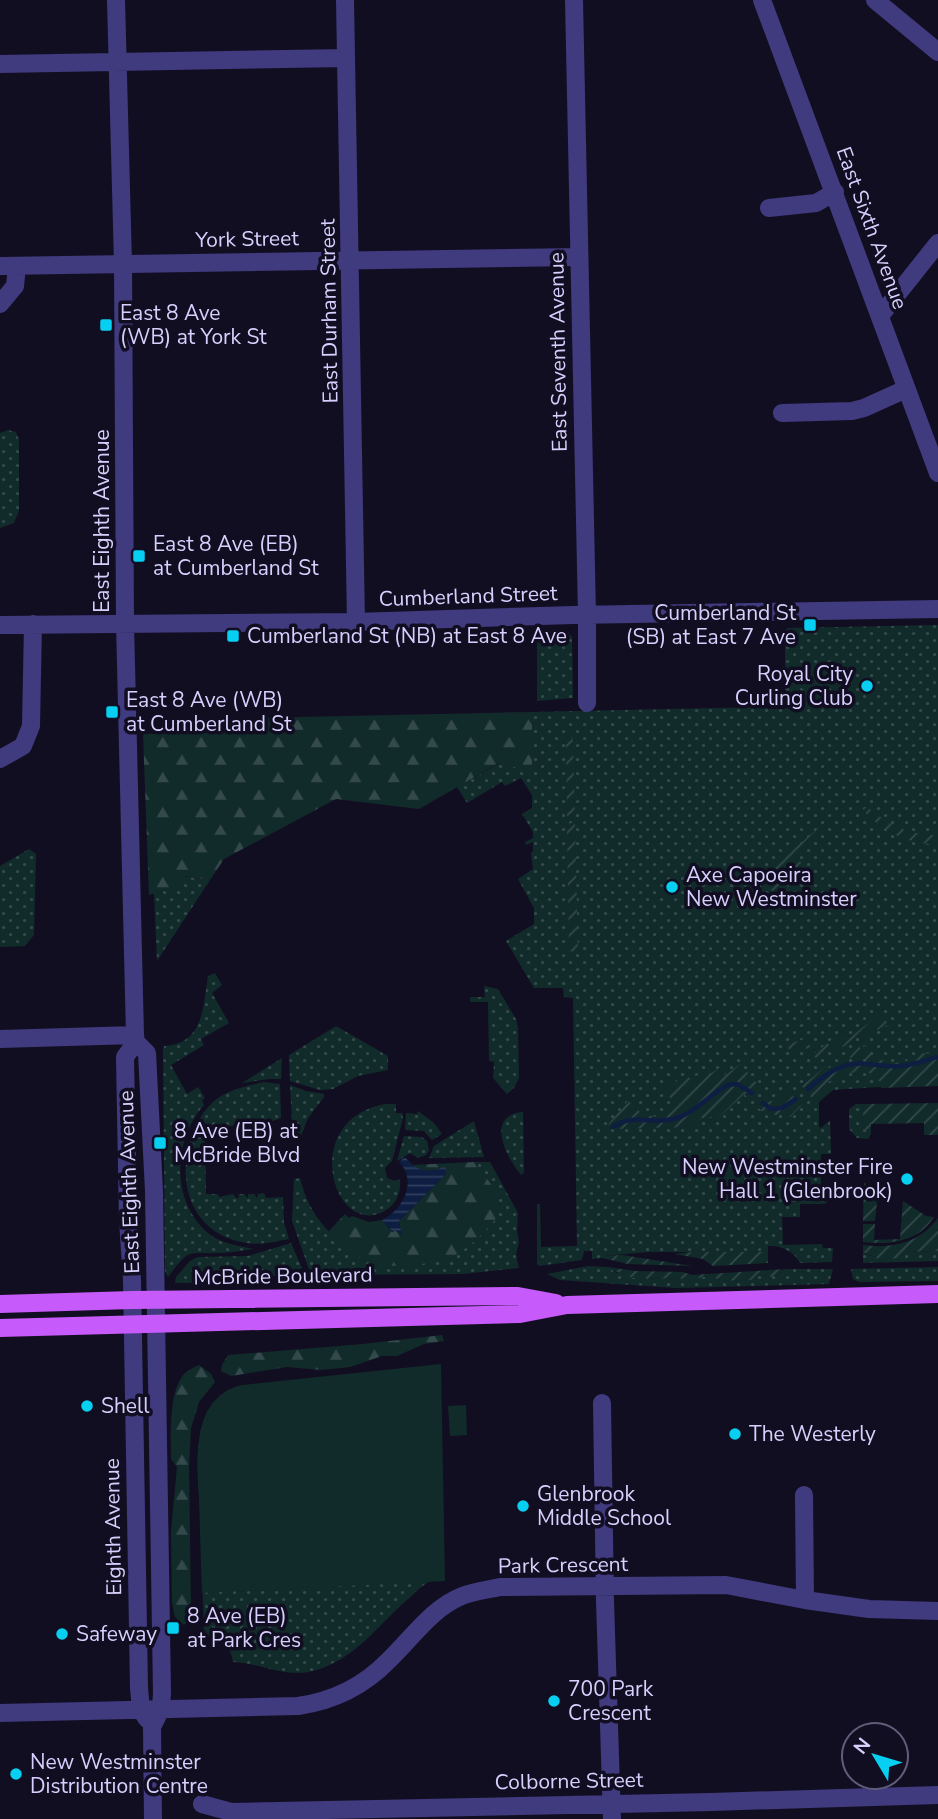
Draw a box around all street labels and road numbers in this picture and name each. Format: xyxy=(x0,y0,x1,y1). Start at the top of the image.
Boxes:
street label: East Sixth Avenue xyxy=(830,143,914,313)
street label: East Durham Street xyxy=(313,218,345,404)
street label: York Street xyxy=(194,224,300,254)
street label: East Seventh Avenue xyxy=(542,252,574,452)
street label: East Eighth Avenue xyxy=(88,429,116,613)
street label: Cumberland Street xyxy=(378,579,558,613)
street label: East Eighth Avenue xyxy=(112,1090,146,1274)
street label: McBride Boulevard xyxy=(193,1260,373,1292)
street label: Eighth Avenue xyxy=(98,1458,128,1596)
street label: Park Crescent xyxy=(498,1550,629,1580)
street label: Colborne Street xyxy=(495,1766,644,1796)

